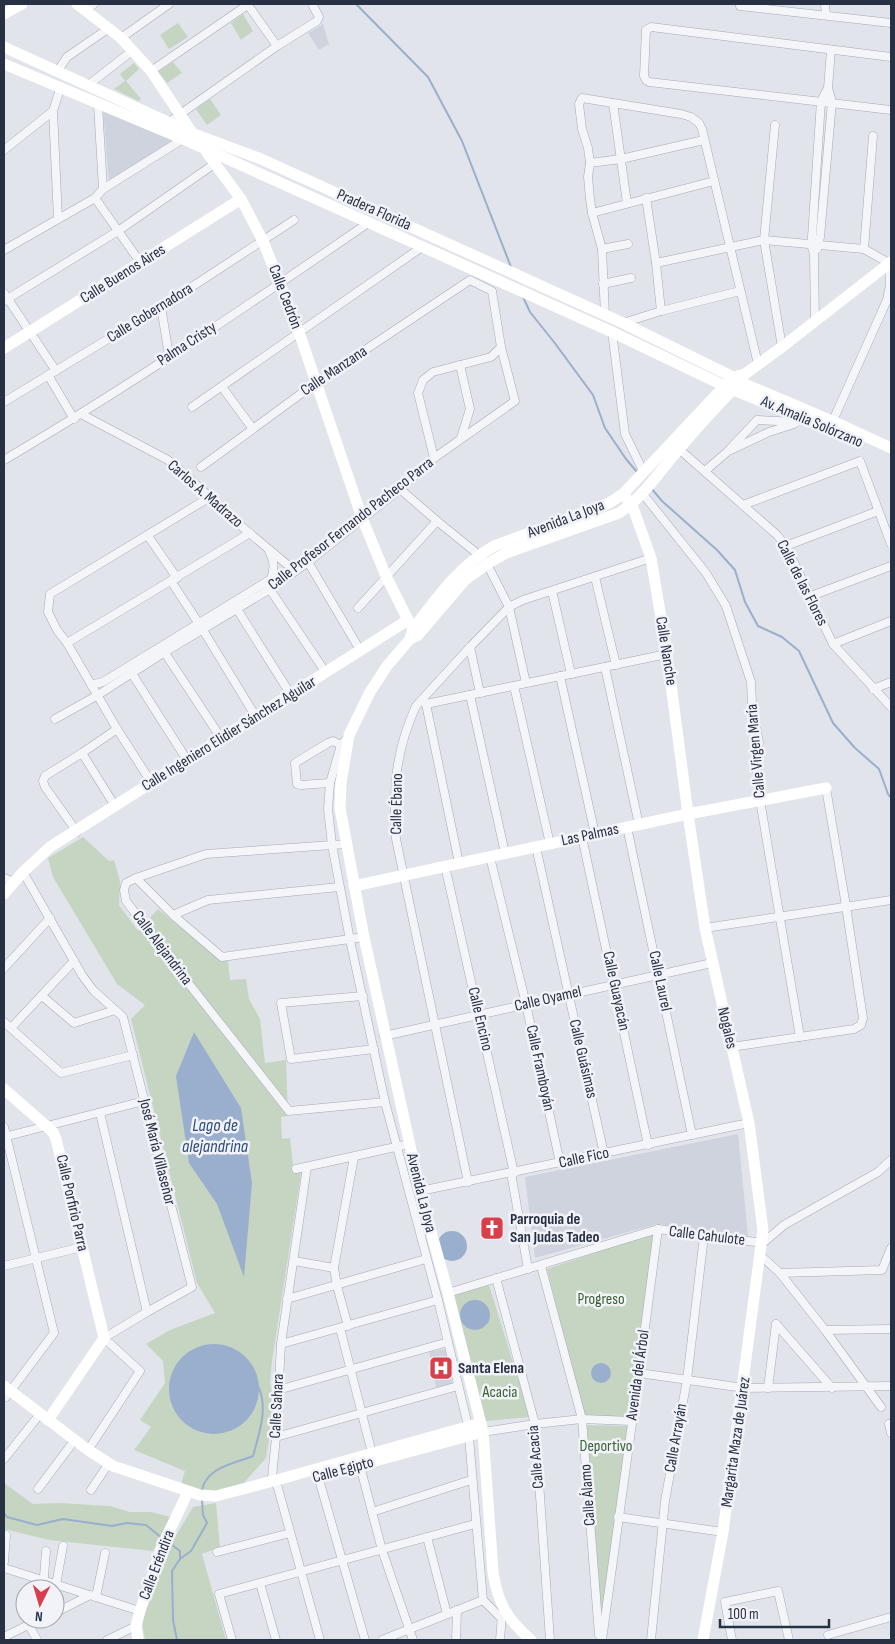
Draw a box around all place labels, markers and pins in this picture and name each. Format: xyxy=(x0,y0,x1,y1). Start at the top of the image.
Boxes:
place label: Parroquia de San Judas Tadeo xyxy=(510,1210,599,1247)
church icon: Parroquia de San Judas Tadeo xyxy=(479,1215,505,1241)
hospital icon: Santa Elena xyxy=(428,1355,454,1381)
place label: Santa Elena xyxy=(458,1359,524,1378)

